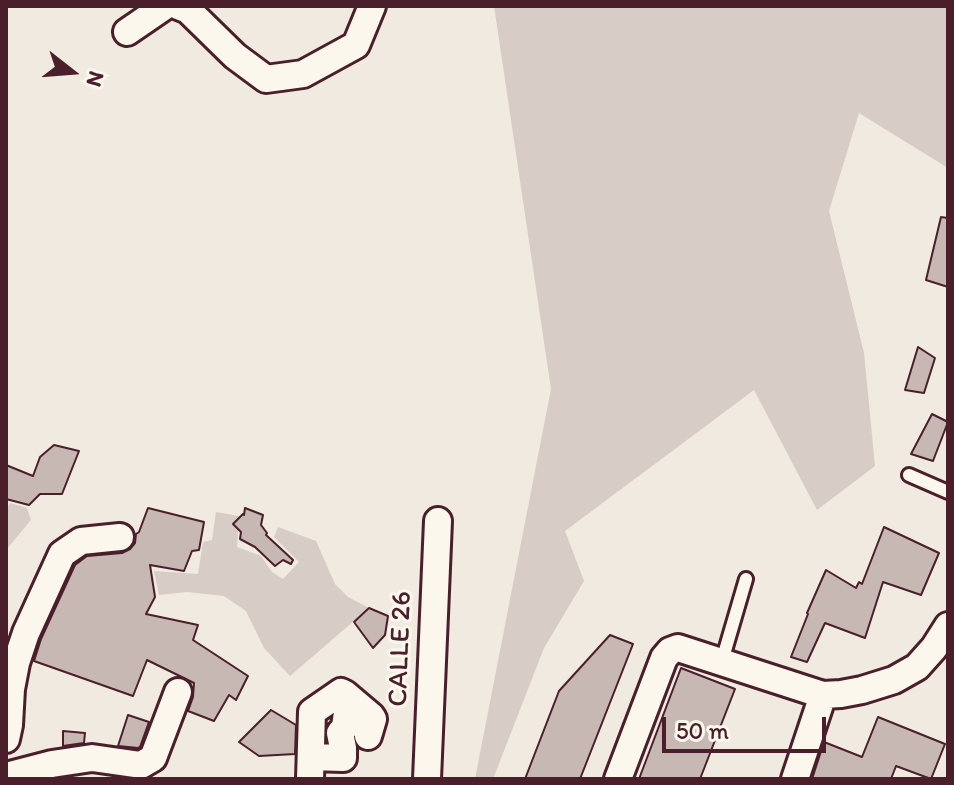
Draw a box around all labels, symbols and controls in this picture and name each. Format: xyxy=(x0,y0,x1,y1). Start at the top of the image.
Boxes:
north arrow xyxy=(32,32,112,112)
text: N xyxy=(80,68,111,90)
street label: CALLE 26 xyxy=(382,591,420,707)
scale bar xyxy=(666,701,830,751)
text: 50 m xyxy=(676,716,729,745)

